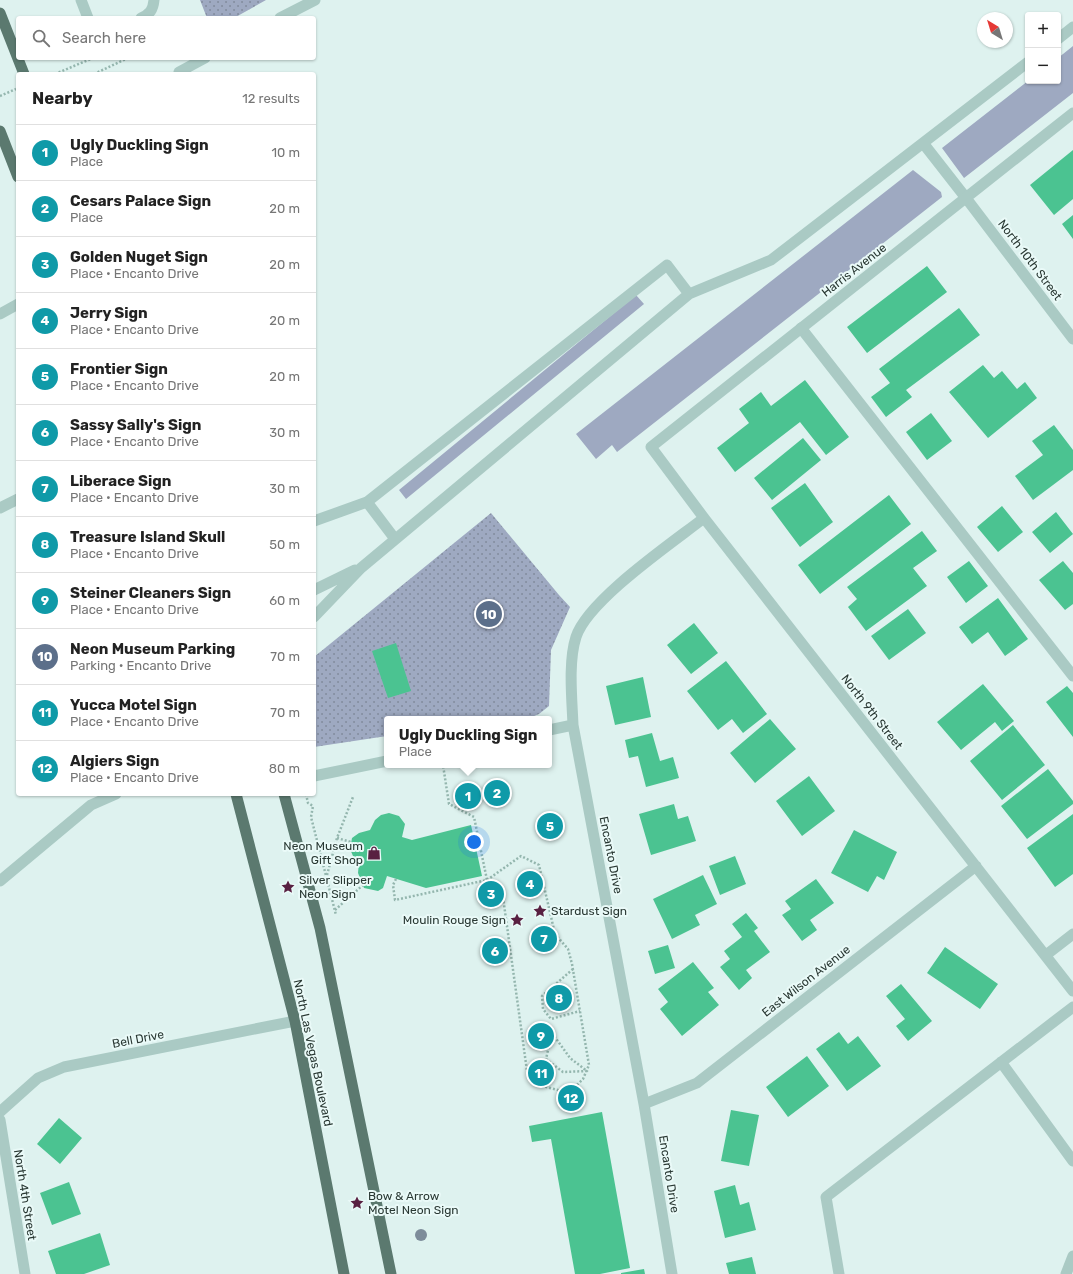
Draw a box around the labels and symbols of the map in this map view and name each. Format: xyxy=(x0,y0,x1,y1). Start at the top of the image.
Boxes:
north arrow xyxy=(977,12,1013,48)
street label: North 10th Street xyxy=(995,217,1065,303)
street label: Harris Avenue xyxy=(819,240,889,300)
pin: 10 xyxy=(476,599,502,629)
street label: North 9th Street xyxy=(838,672,906,753)
pin: 2 xyxy=(484,778,510,808)
pin: 1 xyxy=(455,781,481,811)
pin: 5 xyxy=(537,811,563,841)
street label: Encanto Drive xyxy=(597,815,625,895)
your location xyxy=(464,832,484,852)
place label: Neon Museum Gift Shop xyxy=(283,839,363,867)
shop icon: Neon Museum Gift Shop xyxy=(366,845,382,861)
pin: 4 xyxy=(517,869,543,899)
place label: Silver Slipper Neon Sign xyxy=(299,873,372,901)
place icon: Silver Slipper Neon Sign xyxy=(280,879,296,895)
pin: 3 xyxy=(478,879,504,909)
place icon: Stardust Sign xyxy=(532,903,548,919)
place label: Stardust Sign xyxy=(551,904,627,918)
place icon: Moulin Rouge Sign xyxy=(509,912,525,928)
place label: Moulin Rouge Sign xyxy=(403,913,506,927)
pin: 7 xyxy=(531,924,557,954)
pin: 6 xyxy=(482,936,508,966)
street label: East Wilson Avenue xyxy=(759,942,853,1020)
street label: North Las Vegas Boulevard xyxy=(291,978,335,1128)
pin: 8 xyxy=(546,983,572,1013)
pin: 9 xyxy=(528,1021,554,1051)
street label: Bell Drive xyxy=(111,1027,165,1051)
pin: 11 xyxy=(528,1058,554,1088)
pin: 12 xyxy=(558,1083,584,1113)
street label: Encanto Drive xyxy=(656,1134,682,1214)
street label: North 4th Street xyxy=(11,1149,39,1242)
place label: Bow & Arrow Motel Neon Sign xyxy=(368,1189,459,1217)
place icon: Bow & Arrow Motel Neon Sign xyxy=(349,1195,365,1211)

